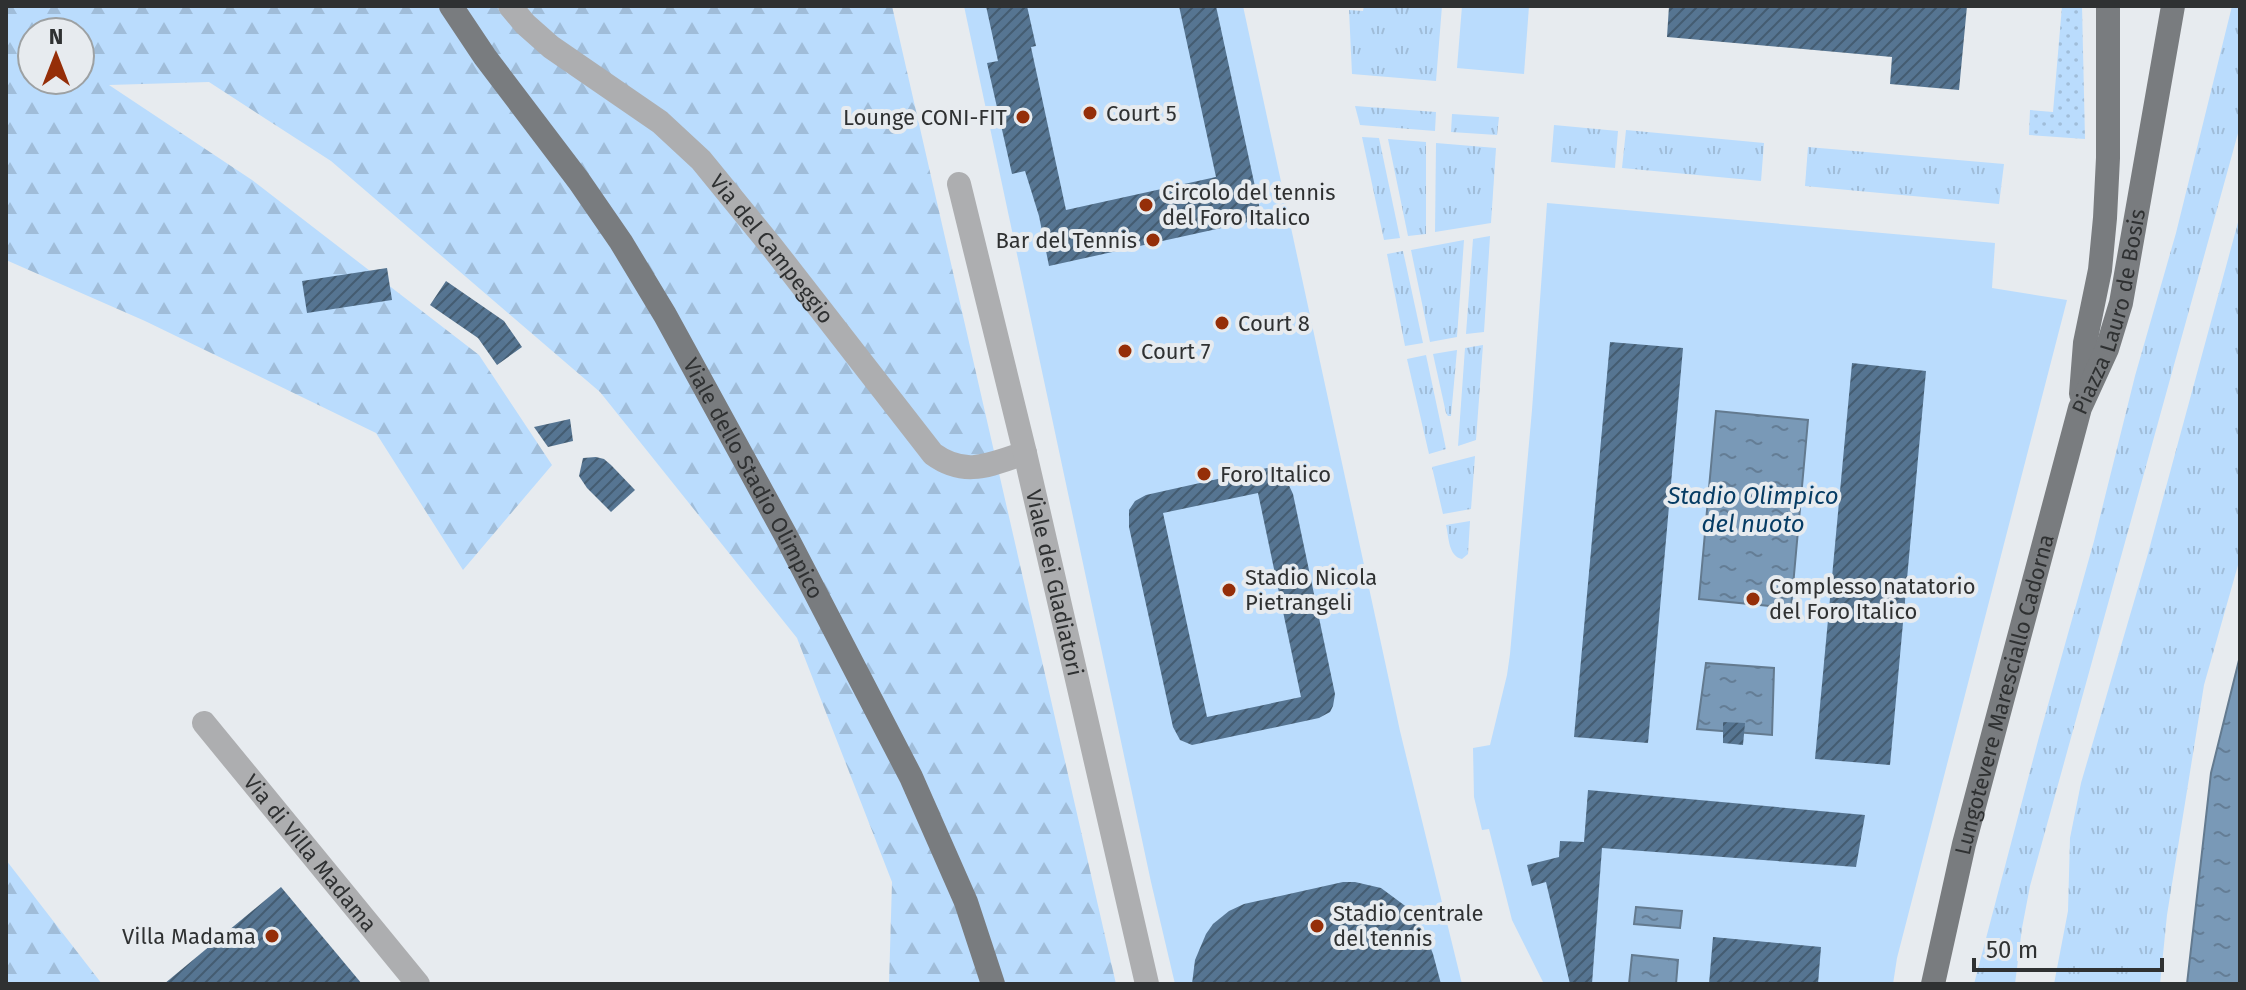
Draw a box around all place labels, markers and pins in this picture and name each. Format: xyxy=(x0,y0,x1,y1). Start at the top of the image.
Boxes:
place label: Court 5 xyxy=(1106,100,1177,127)
place label: Lounge CONI-FIT xyxy=(843,104,1008,131)
marker: Court 5 xyxy=(1081,104,1099,122)
marker: Lounge CONI-FIT xyxy=(1014,108,1032,126)
place label: Circolo del tennis del Foro Italico xyxy=(1162,179,1336,231)
marker: Circolo del tennis del Foro Italico xyxy=(1137,196,1155,214)
place label: Bar del Tennis xyxy=(995,227,1137,254)
marker: Bar del Tennis xyxy=(1144,231,1162,249)
place label: Court 8 xyxy=(1238,310,1310,337)
marker: Court 8 xyxy=(1213,314,1231,332)
place label: Court 7 xyxy=(1141,338,1211,365)
marker: Court 7 xyxy=(1116,342,1134,360)
place label: Foro Italico xyxy=(1220,461,1331,488)
marker: Foro Italico xyxy=(1195,465,1213,483)
place label: Stadio Nicola Pietrangeli xyxy=(1245,564,1377,616)
place label: Complesso natatorio del Foro Italico xyxy=(1769,573,1976,625)
marker: Stadio Nicola Pietrangeli xyxy=(1220,581,1238,599)
marker: Complesso natatorio del Foro Italico xyxy=(1744,590,1762,608)
place label: Stadio centrale del tennis xyxy=(1333,900,1483,952)
marker: Stadio centrale del tennis xyxy=(1308,917,1326,935)
place label: Villa Madama xyxy=(122,923,256,950)
marker: Villa Madama xyxy=(263,927,281,945)

